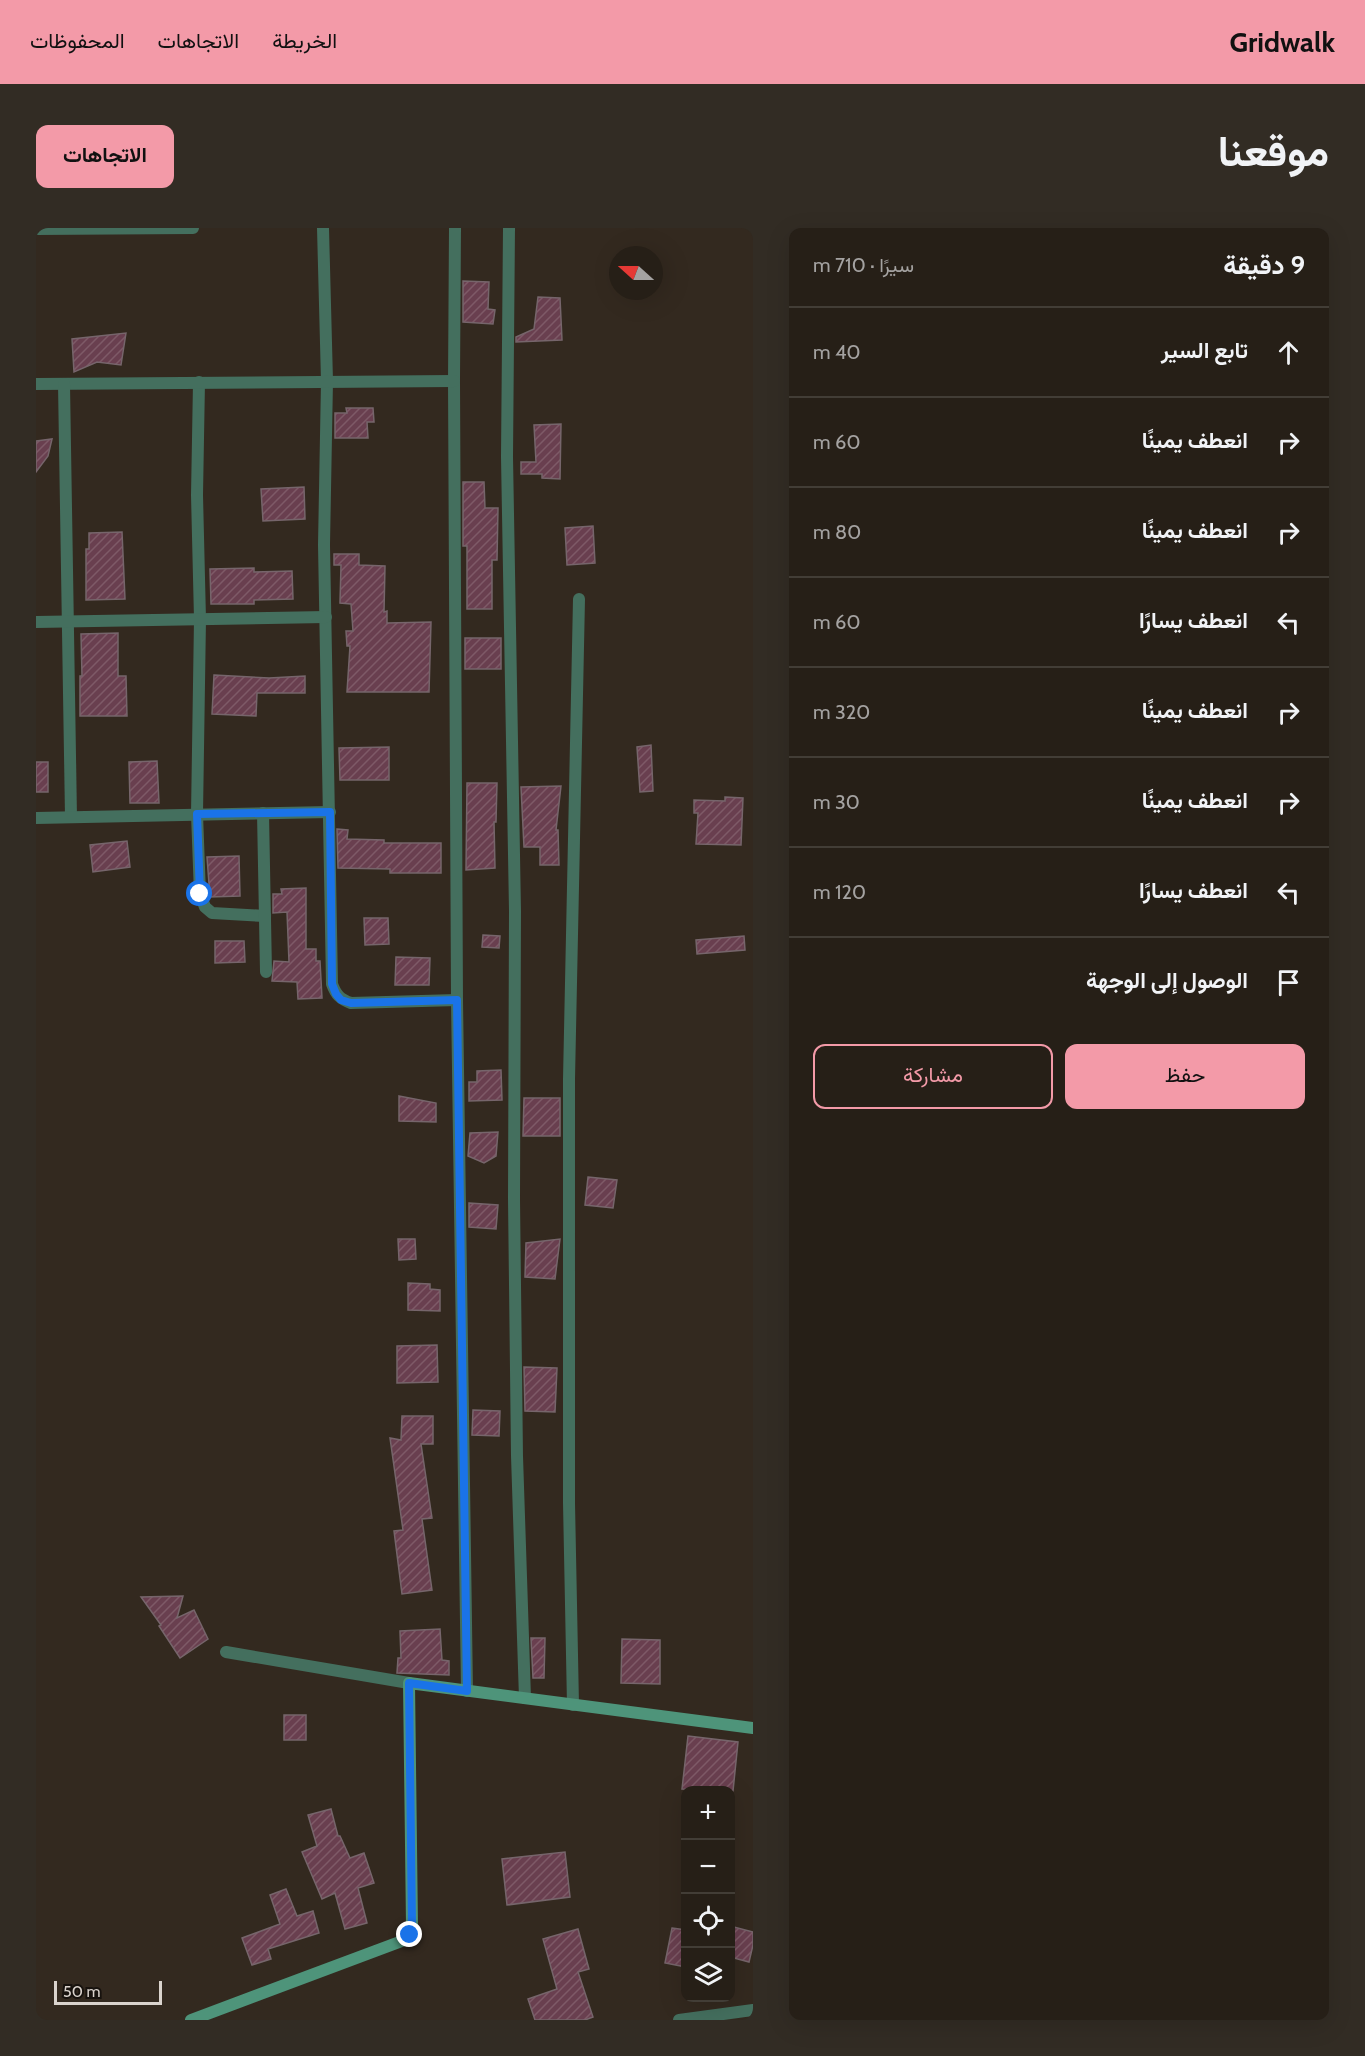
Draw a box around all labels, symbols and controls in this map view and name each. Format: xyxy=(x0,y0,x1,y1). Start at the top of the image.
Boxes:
text: Gridwalk xyxy=(1230,25,1335,59)
text: المحفوظات xyxy=(30,28,125,53)
text: الاتجاهات xyxy=(158,28,239,53)
text: الخريطة xyxy=(272,28,337,53)
button: الاتجاهات xyxy=(36,125,174,188)
text: موقعنا xyxy=(1218,125,1329,177)
north arrow xyxy=(609,246,663,300)
text: 9 دقيقة xyxy=(1223,249,1305,281)
text: سيرًا · 710 m xyxy=(813,253,914,277)
icon: ahead xyxy=(1272,336,1305,369)
text: تابع السير xyxy=(1161,337,1248,364)
text: 40 m xyxy=(813,340,861,364)
icon: right xyxy=(1272,426,1305,459)
text: انعطف يمينًا xyxy=(1142,427,1248,454)
text: 60 m xyxy=(813,430,860,454)
icon: right xyxy=(1272,516,1305,549)
text: انعطف يمينًا xyxy=(1142,517,1248,544)
text: 80 m xyxy=(813,520,861,544)
icon: left xyxy=(1272,606,1305,639)
text: انعطف يسارًا xyxy=(1139,607,1248,634)
text: 60 m xyxy=(813,610,860,634)
icon: right xyxy=(1272,696,1305,729)
text: انعطف يمينًا xyxy=(1142,697,1248,724)
text: 320 m xyxy=(813,700,870,724)
icon: right xyxy=(1272,786,1305,819)
text: انعطف يمينًا xyxy=(1142,787,1248,814)
text: 30 m xyxy=(813,790,860,814)
icon: left xyxy=(1272,876,1305,909)
text: انعطف يسارًا xyxy=(1139,877,1248,904)
route start xyxy=(186,880,212,906)
text: 120 m xyxy=(813,880,866,904)
icon: arrive xyxy=(1272,966,1305,999)
text: الوصول إلى الوجهة xyxy=(1086,967,1248,994)
button: مشاركة xyxy=(813,1044,1053,1109)
button: حفظ xyxy=(1065,1044,1305,1109)
map controls xyxy=(681,1786,735,2002)
button: + xyxy=(681,1786,735,1840)
button: − xyxy=(681,1840,735,1894)
button: locate xyxy=(681,1894,735,1948)
route end xyxy=(396,1921,422,1947)
button: layers xyxy=(681,1948,735,2002)
scale bar xyxy=(54,1978,162,2006)
text: 50 m xyxy=(63,1982,100,2001)

